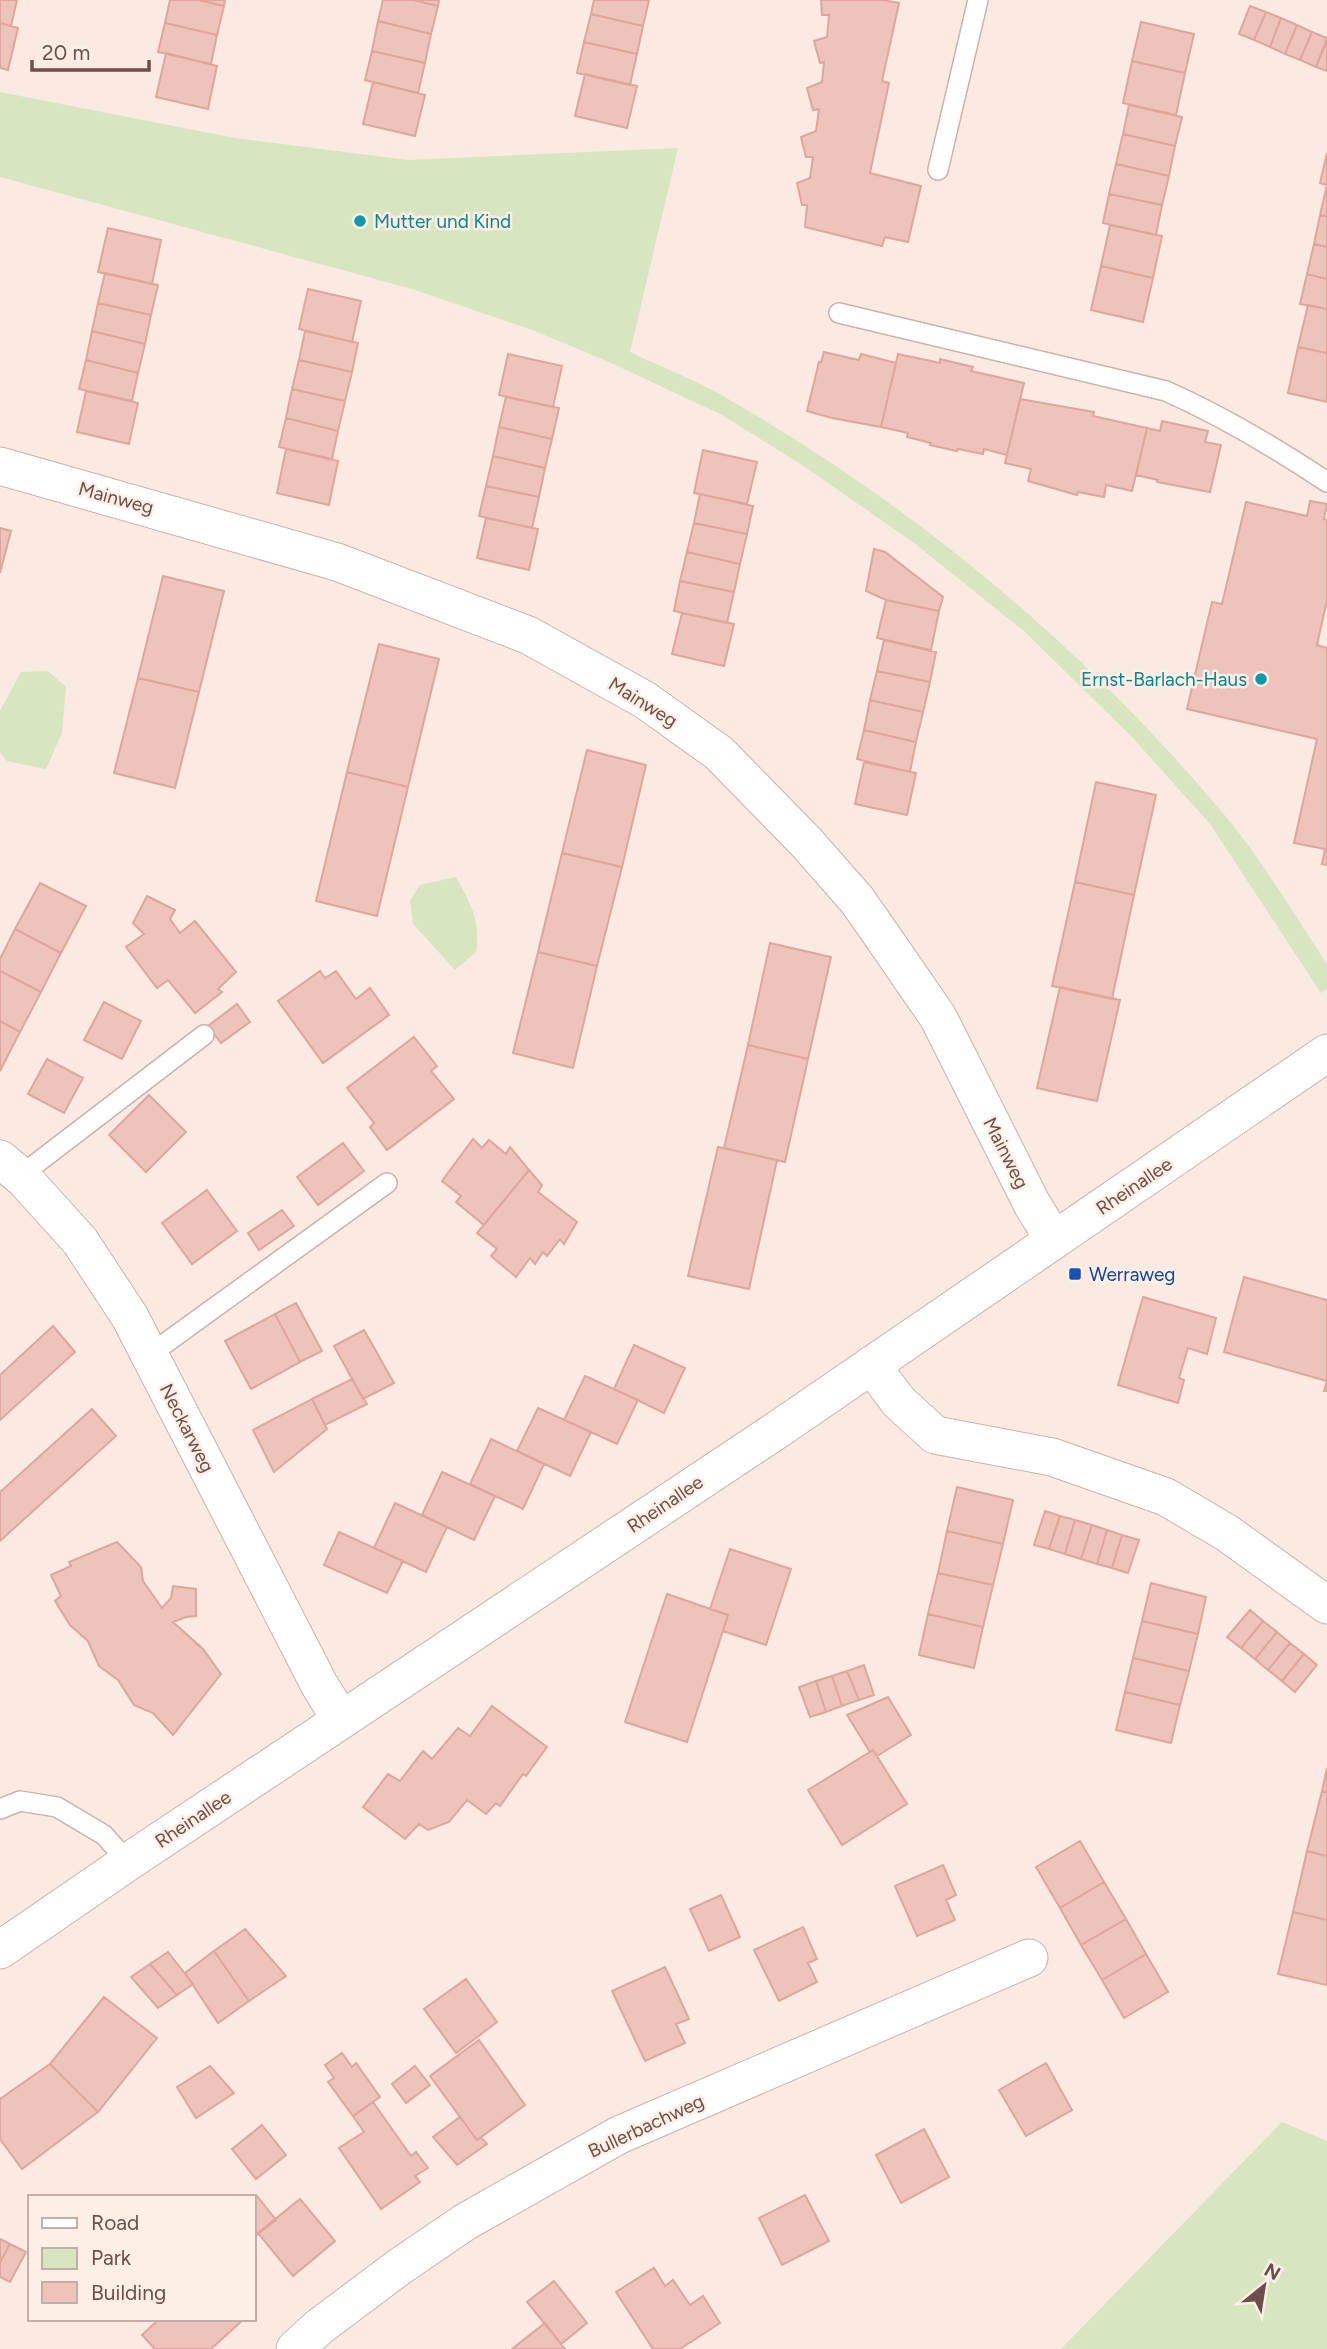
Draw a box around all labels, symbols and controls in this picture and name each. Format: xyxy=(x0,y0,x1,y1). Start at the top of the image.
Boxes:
scale bar xyxy=(32,28,149,72)
text: 20 m xyxy=(42,40,90,65)
place label: Mutter und Kind xyxy=(374,210,511,233)
marker: Mutter und Kind xyxy=(352,213,368,229)
street label: Mainweg xyxy=(76,477,156,519)
place label: Ernst-Barlach-Haus xyxy=(1081,668,1247,691)
marker: Ernst-Barlach-Haus xyxy=(1253,671,1269,687)
street label: Mainweg xyxy=(604,672,682,732)
street label: Mainweg xyxy=(978,1114,1034,1192)
street label: Rheinallee xyxy=(1092,1152,1176,1220)
place label: Werraweg xyxy=(1089,1263,1175,1286)
marker: Werraweg xyxy=(1067,1266,1083,1282)
street label: Neckarweg xyxy=(155,1380,219,1476)
street label: Rheinallee xyxy=(623,1470,707,1538)
street label: Rheinallee xyxy=(151,1785,235,1853)
street label: Bullerbachweg xyxy=(584,2089,708,2163)
legend xyxy=(28,2195,256,2321)
text: Road xyxy=(91,2210,139,2235)
text: Park xyxy=(91,2245,132,2270)
north arrow xyxy=(1229,2251,1299,2321)
text: N xyxy=(1260,2258,1284,2285)
text: Building xyxy=(91,2280,166,2305)

